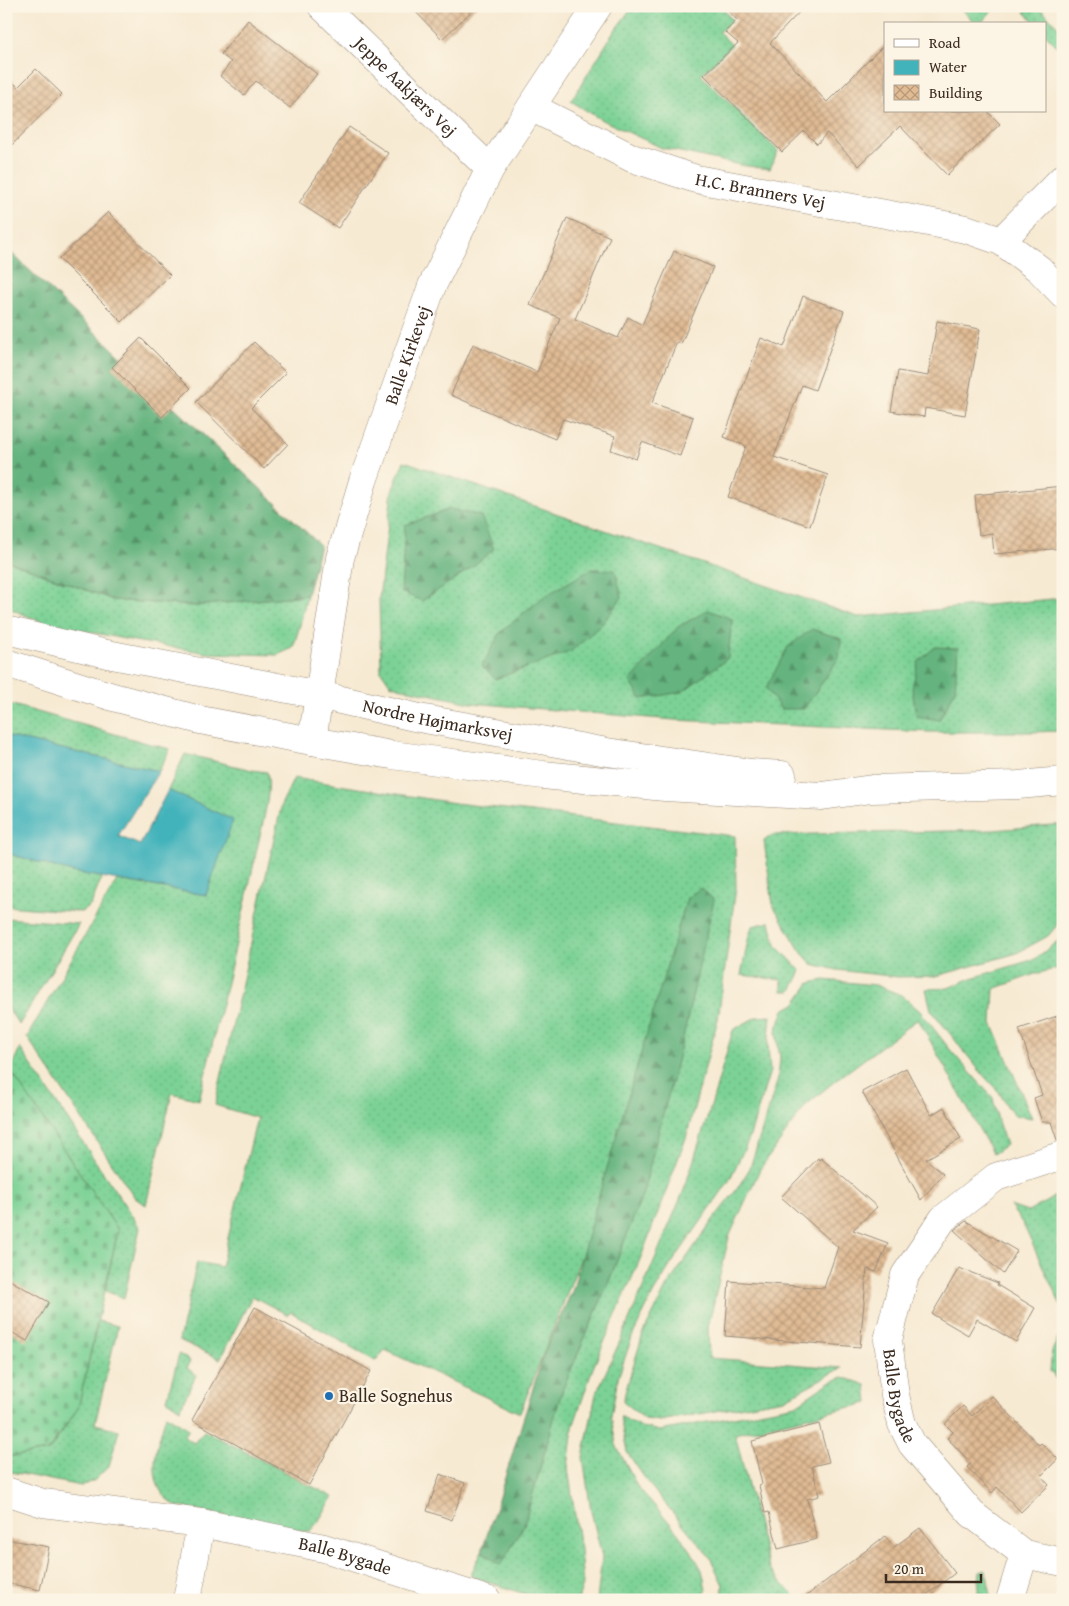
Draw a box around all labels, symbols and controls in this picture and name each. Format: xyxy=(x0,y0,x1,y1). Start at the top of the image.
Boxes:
legend xyxy=(884,22,1046,112)
street label: Jeppe Aakjærs Vej xyxy=(346,28,463,143)
text: Road xyxy=(929,32,960,53)
text: Water xyxy=(929,56,967,77)
text: Building xyxy=(929,82,983,103)
street label: H.C. Branners Vej xyxy=(693,165,828,216)
street label: Balle Kirkevej xyxy=(377,302,437,408)
street label: Nordre Højmarksvej xyxy=(360,691,515,748)
street label: Balle Bygade xyxy=(876,1347,923,1447)
place label: Balle Sognehus xyxy=(339,1382,453,1409)
marker: Balle Sognehus xyxy=(323,1390,335,1402)
street label: Balle Bygade xyxy=(296,1529,395,1582)
scale bar xyxy=(886,1551,982,1583)
text: 20 m xyxy=(894,1558,925,1579)

